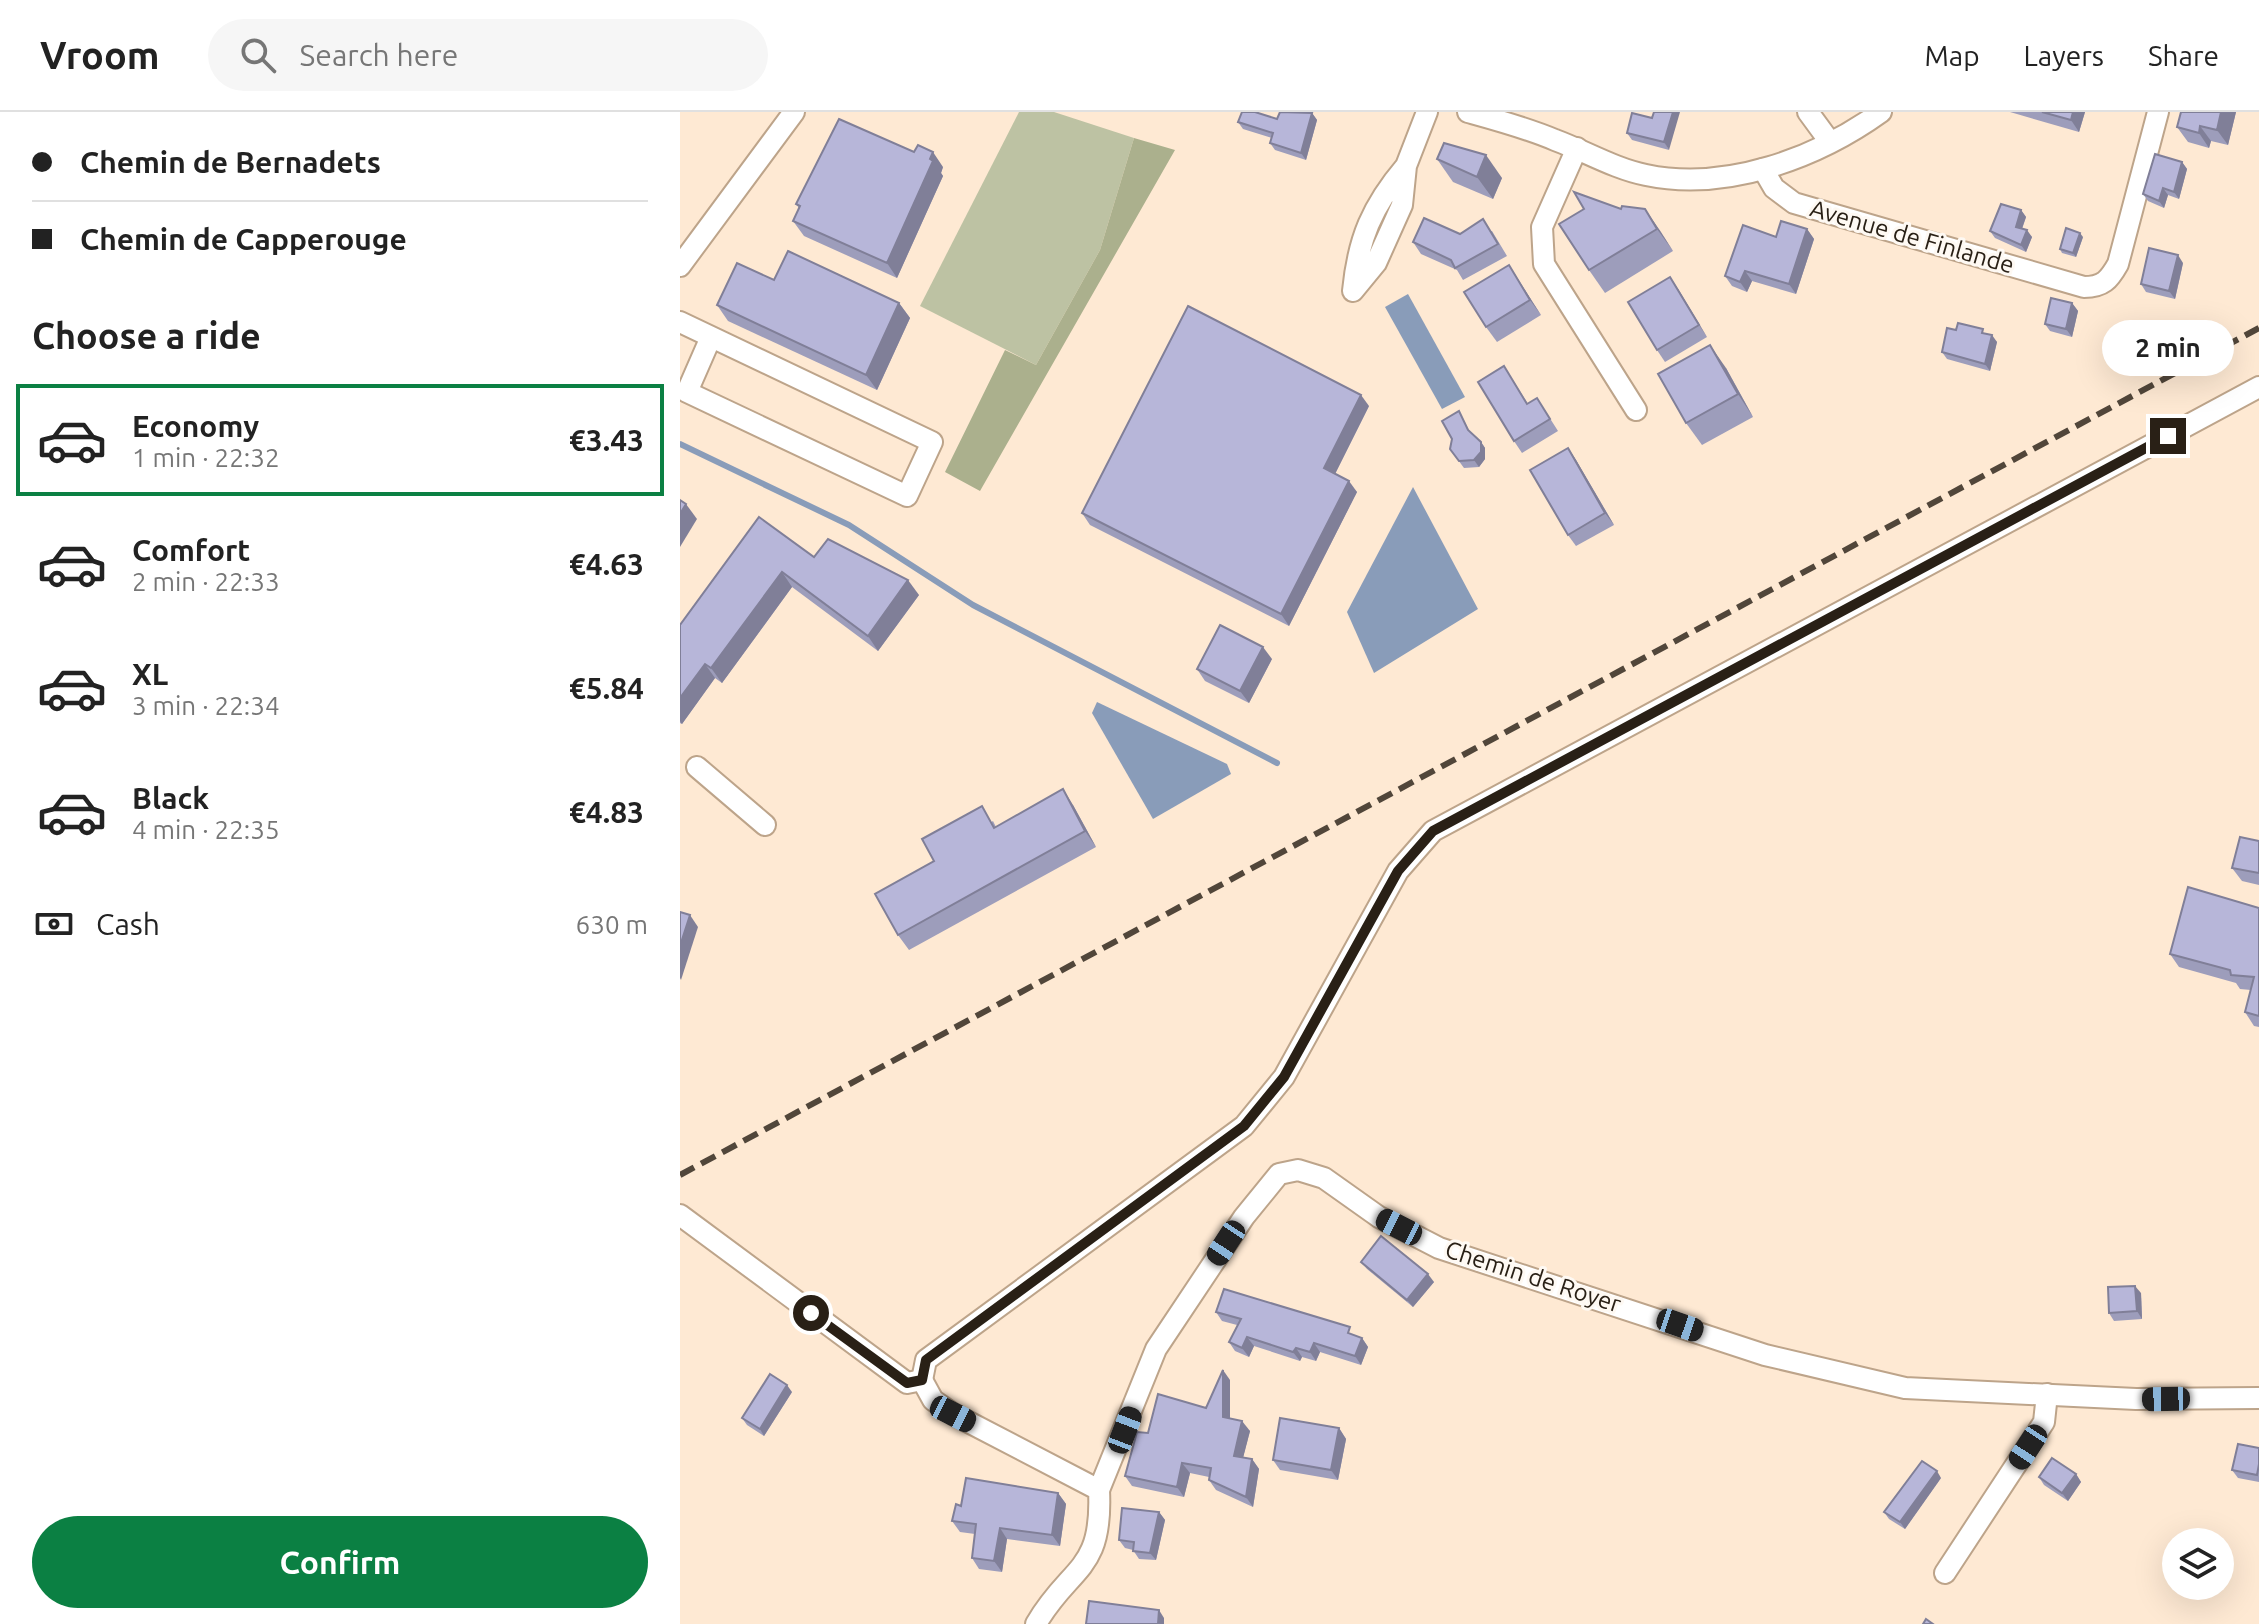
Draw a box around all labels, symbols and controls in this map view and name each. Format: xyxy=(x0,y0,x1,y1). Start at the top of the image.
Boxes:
search box xyxy=(208,19,768,91)
icon: search xyxy=(236,33,280,77)
text: Vroom xyxy=(40,34,160,76)
text: Search here xyxy=(300,38,458,72)
text: Map xyxy=(1924,40,1980,71)
text: Layers xyxy=(2024,40,2104,71)
text: Share xyxy=(2148,40,2219,71)
text: Chemin de Bernadets xyxy=(80,145,381,179)
street label: Avenue de Finlande xyxy=(1807,194,2017,279)
text: Chemin de Capperouge xyxy=(80,222,407,256)
text: Choose a ride xyxy=(32,315,261,356)
callout: 2 min xyxy=(2102,320,2234,376)
text: 2 min xyxy=(2135,333,2201,362)
icon: car xyxy=(36,404,108,476)
text: Economy xyxy=(132,409,259,443)
route end xyxy=(2150,418,2186,454)
text: €3.43 xyxy=(569,423,644,457)
text: 1 min · 22:32 xyxy=(132,443,280,472)
icon: car xyxy=(36,528,108,600)
text: Comfort xyxy=(132,533,250,567)
text: €4.63 xyxy=(569,547,644,581)
text: 2 min · 22:33 xyxy=(132,567,280,596)
icon: car xyxy=(36,652,108,724)
text: XL xyxy=(132,657,168,691)
text: €5.84 xyxy=(569,671,644,705)
text: 3 min · 22:34 xyxy=(132,691,280,720)
icon: car xyxy=(36,776,108,848)
text: Black xyxy=(132,781,209,815)
text: €4.83 xyxy=(569,795,644,829)
text: 4 min · 22:35 xyxy=(132,815,280,844)
icon: cash xyxy=(32,902,76,946)
text: Cash xyxy=(96,907,160,941)
text: 630 m xyxy=(576,910,648,939)
car xyxy=(1372,1205,1426,1249)
car xyxy=(1203,1216,1249,1270)
street label: Chemin de Royer xyxy=(1442,1235,1624,1318)
route start xyxy=(793,1295,829,1331)
car xyxy=(1653,1306,1707,1344)
car xyxy=(2142,1387,2190,1411)
car xyxy=(926,1392,980,1436)
car xyxy=(1105,1403,1145,1457)
car xyxy=(2005,1420,2051,1474)
button: Confirm xyxy=(32,1516,648,1608)
map controls xyxy=(2162,1528,2234,1600)
button: layers xyxy=(2162,1528,2234,1600)

